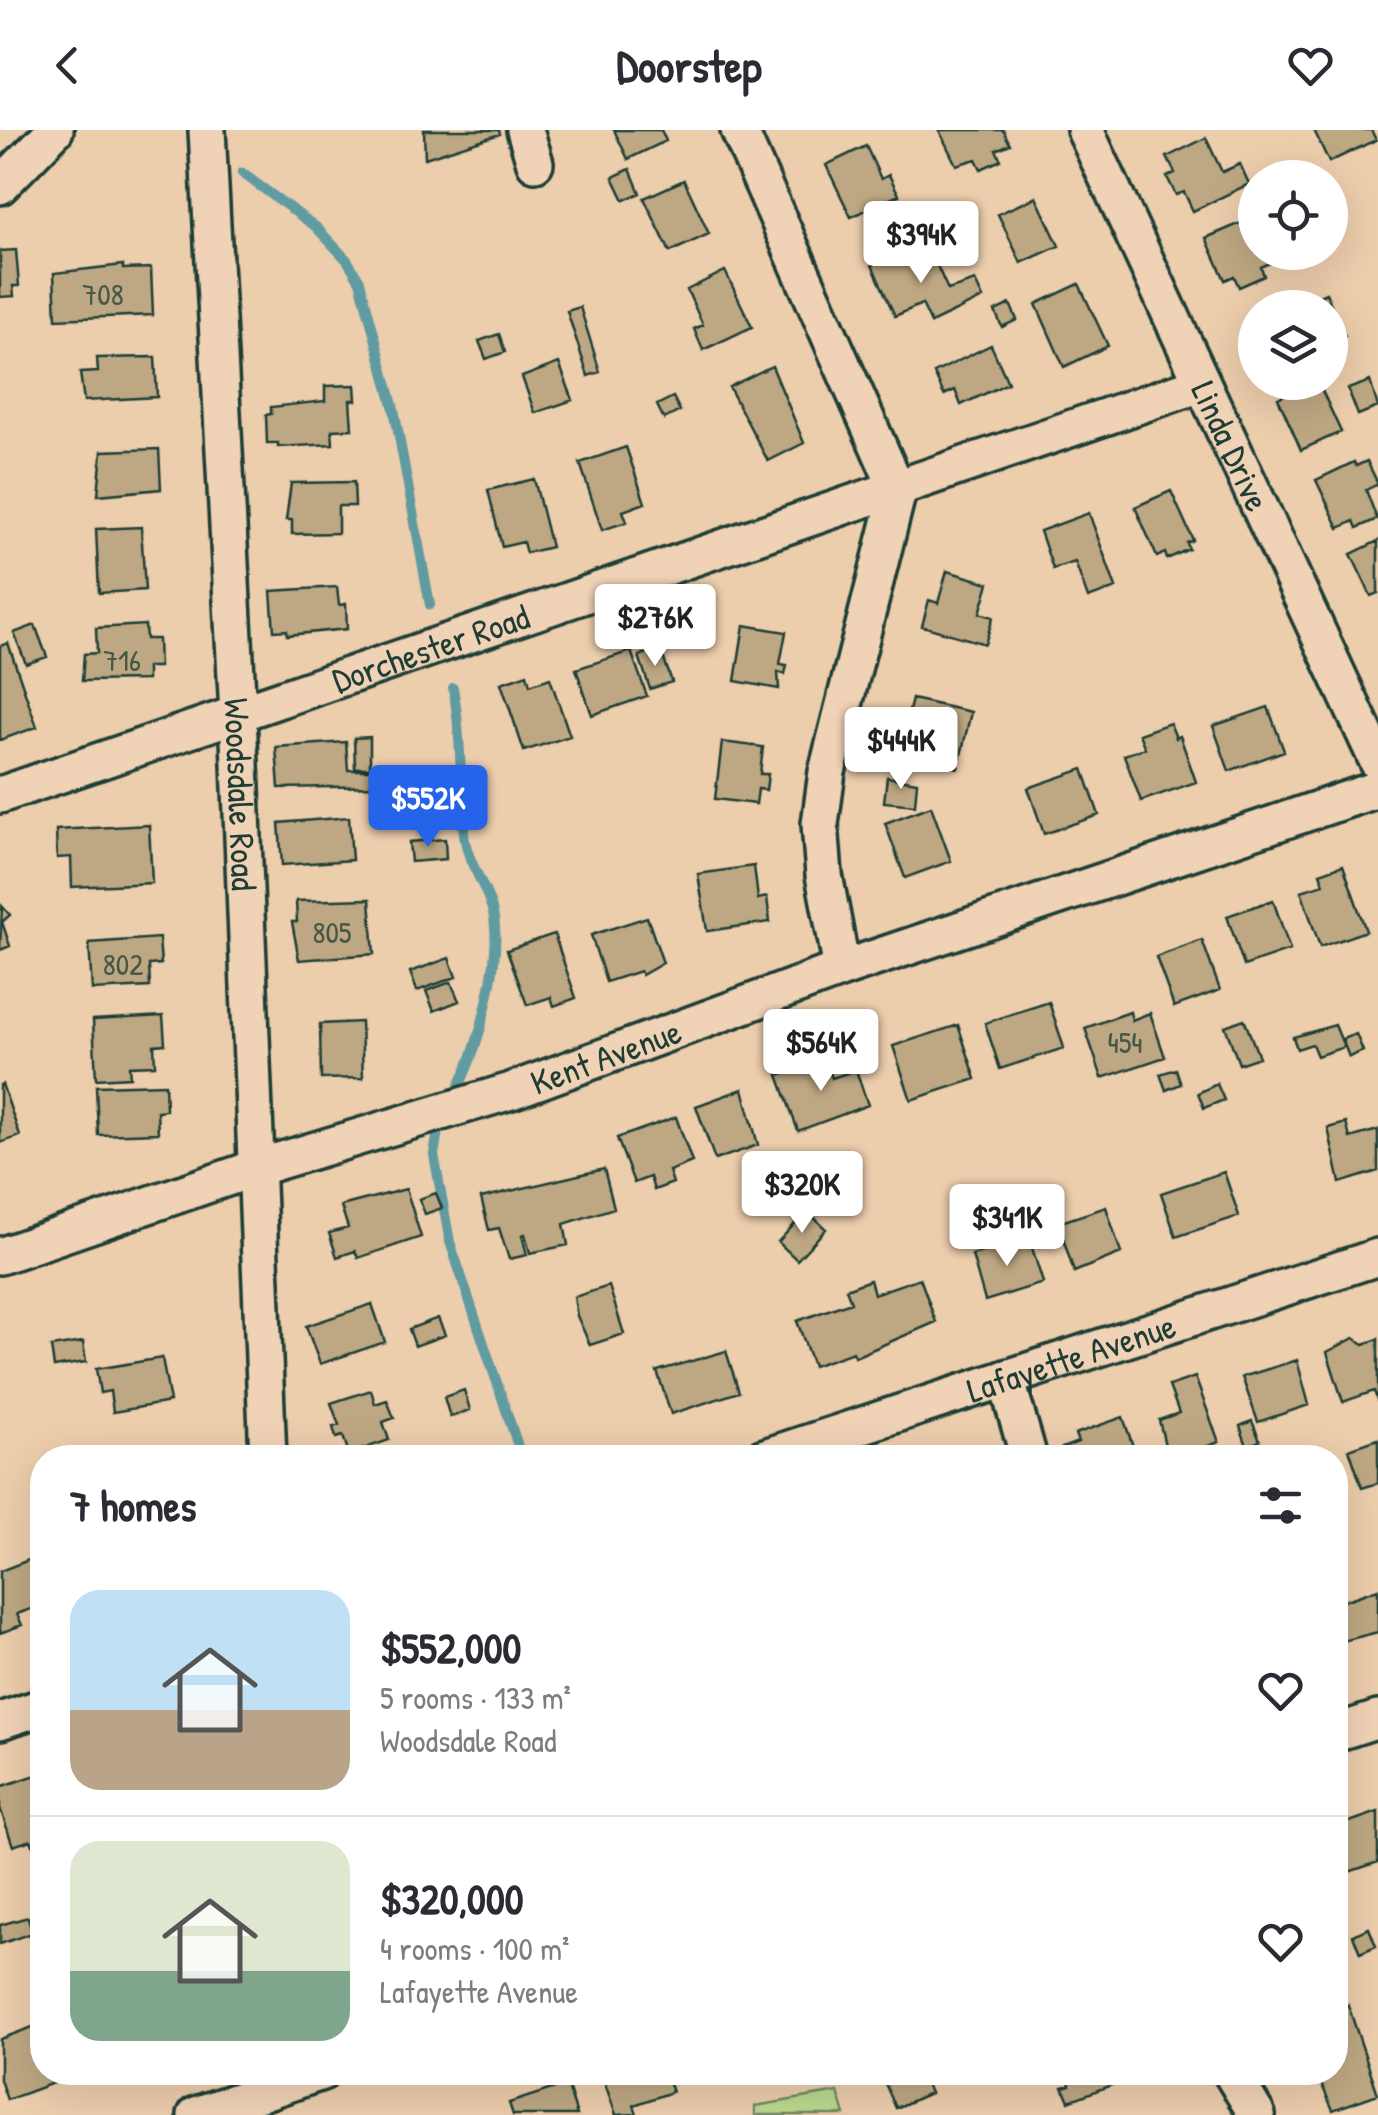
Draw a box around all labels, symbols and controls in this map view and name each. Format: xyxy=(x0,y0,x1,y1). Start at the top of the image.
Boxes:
text: Doorstep xyxy=(617,35,761,96)
icon: back xyxy=(40,38,95,93)
icon: heart xyxy=(1283,38,1338,93)
map controls xyxy=(1238,160,1348,400)
button: locate xyxy=(1238,160,1348,270)
pin: $394K xyxy=(851,201,991,286)
text: $394K xyxy=(885,212,957,255)
house number: 708 xyxy=(82,274,124,314)
button: layers xyxy=(1238,290,1348,400)
street label: Linda Drive xyxy=(1181,373,1282,518)
pin: $276K xyxy=(585,584,725,669)
street label: Dorchester Road xyxy=(326,592,535,703)
text: $276K xyxy=(617,595,693,638)
house number: 716 xyxy=(103,640,141,680)
street label: Woodsdale Road xyxy=(214,696,269,891)
pin: $444K xyxy=(831,707,971,792)
text: $444K xyxy=(867,718,935,761)
pin: $552K xyxy=(358,765,498,850)
text: $552K xyxy=(390,776,466,819)
house number: 805 xyxy=(312,912,352,952)
house number: 802 xyxy=(103,944,143,984)
street label: Kent Avenue xyxy=(524,1007,688,1105)
pin: $564K xyxy=(751,1009,891,1094)
text: $564K xyxy=(785,1020,857,1063)
house number: 454 xyxy=(1107,1022,1143,1062)
pin: $320K xyxy=(732,1151,872,1236)
text: $320K xyxy=(764,1162,840,1205)
pin: $341K xyxy=(937,1184,1077,1269)
text: $341K xyxy=(972,1195,1042,1238)
street label: Lafayette Avenue xyxy=(961,1301,1181,1413)
text: 7 homes xyxy=(70,1477,196,1534)
icon: filters xyxy=(1253,1478,1308,1533)
text: $552,000 xyxy=(380,1619,521,1676)
icon: home xyxy=(150,1630,270,1750)
icon: heart xyxy=(1253,1663,1308,1718)
text: 5 rooms · 133 m² xyxy=(380,1676,571,1719)
text: Woodsdale Road xyxy=(380,1719,556,1762)
text: $320,000 xyxy=(380,1870,524,1927)
icon: home xyxy=(150,1881,270,2001)
icon: heart xyxy=(1253,1914,1308,1969)
text: 4 rooms · 100 m² xyxy=(380,1927,569,1970)
text: Lafayette Avenue xyxy=(380,1970,578,2013)

